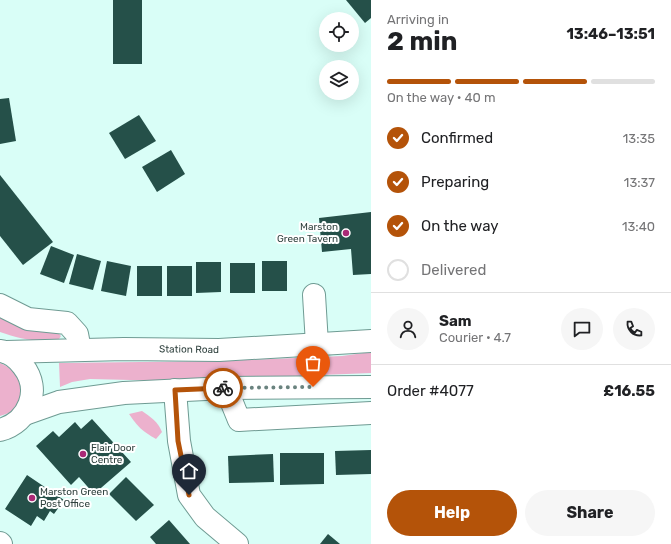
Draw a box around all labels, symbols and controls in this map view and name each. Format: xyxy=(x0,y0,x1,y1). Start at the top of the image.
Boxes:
map controls xyxy=(319,12,359,100)
button: locate xyxy=(319,12,359,52)
text: Arriving in xyxy=(387,12,449,27)
text: 13:46–13:51 xyxy=(566,25,655,43)
text: 2 min xyxy=(387,26,457,57)
button: layers xyxy=(319,60,359,100)
text: On the way · 40 m xyxy=(387,90,496,105)
icon: check xyxy=(387,127,409,149)
text: Confirmed xyxy=(421,129,493,147)
text: 13:35 xyxy=(623,131,655,146)
icon: check xyxy=(387,171,409,193)
text: Preparing xyxy=(421,173,489,191)
text: 13:37 xyxy=(624,175,655,190)
icon: check xyxy=(387,215,409,237)
text: On the way xyxy=(421,217,499,235)
text: 13:40 xyxy=(622,219,655,234)
place label: Marston Green Tavern xyxy=(277,221,338,245)
marker: Marston Green Tavern xyxy=(341,228,351,238)
text: Delivered xyxy=(421,261,486,279)
button: person xyxy=(387,308,429,350)
button: chat xyxy=(561,308,603,350)
button: phone xyxy=(613,308,655,350)
text: Sam xyxy=(439,312,472,330)
text: Courier · 4.7 xyxy=(439,330,511,345)
street label: Station Road xyxy=(159,343,219,356)
pin xyxy=(296,346,330,387)
icon: bag xyxy=(302,352,324,374)
courier xyxy=(203,368,243,408)
icon: bike xyxy=(212,377,234,399)
text: Order #4077 xyxy=(387,382,474,400)
text: £16.55 xyxy=(603,382,655,400)
place label: Flair Door Centre xyxy=(91,442,136,466)
marker: Flair Door Centre xyxy=(78,449,88,459)
pin xyxy=(172,454,206,495)
icon: home xyxy=(178,460,200,482)
place label: Marston Green Post Office xyxy=(40,486,108,510)
button: Help xyxy=(387,490,517,536)
button: Share xyxy=(525,490,655,536)
marker: Marston Green Post Office xyxy=(27,493,37,503)

